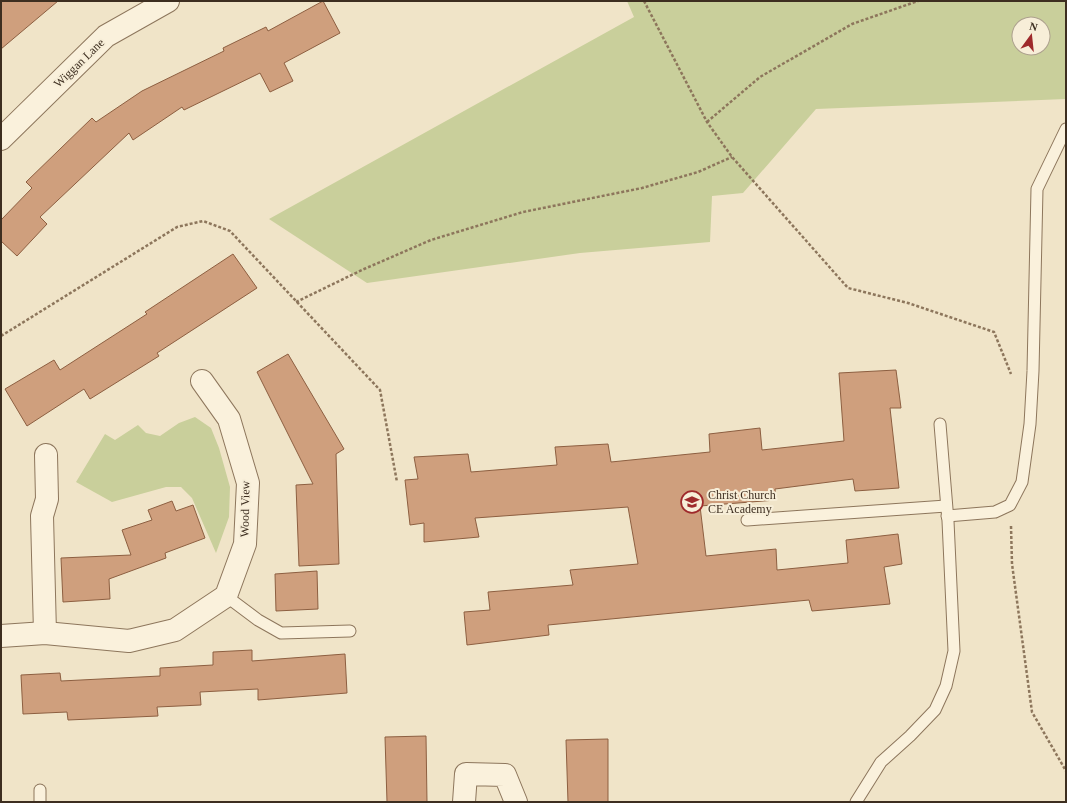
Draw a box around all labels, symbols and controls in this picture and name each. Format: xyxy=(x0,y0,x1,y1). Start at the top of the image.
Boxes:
north arrow xyxy=(1011,16,1051,56)
text: N xyxy=(1028,20,1039,33)
street label: Wiggan Lane xyxy=(51,36,107,90)
street label: Wood View xyxy=(238,480,252,537)
place label: Christ Church CE Academy xyxy=(708,488,776,516)
school or university icon: Christ Church CE Academy xyxy=(679,489,705,515)

